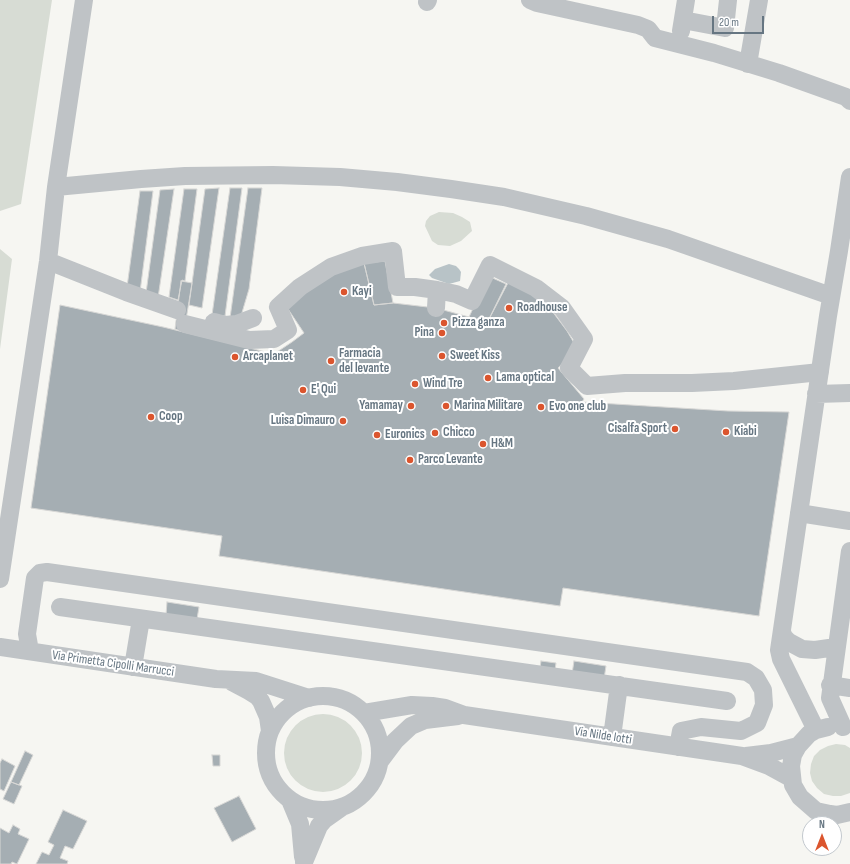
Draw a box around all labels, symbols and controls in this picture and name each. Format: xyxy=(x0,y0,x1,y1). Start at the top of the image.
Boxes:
scale bar xyxy=(714,8,766,34)
text: 20 m xyxy=(719,15,739,30)
place label: Kayi xyxy=(352,284,372,300)
marker: Kayi xyxy=(339,287,349,297)
place label: Roadhouse xyxy=(517,300,568,316)
marker: Roadhouse xyxy=(504,303,514,313)
place label: Pizza ganza xyxy=(452,315,505,331)
marker: Pizza ganza xyxy=(439,318,449,328)
place label: Pina xyxy=(414,325,434,341)
marker: Pina xyxy=(437,328,447,338)
place label: Farmacia del levante xyxy=(339,346,389,377)
place label: Sweet Kiss xyxy=(450,348,500,364)
place label: Arcaplanet xyxy=(243,349,293,365)
marker: Sweet Kiss xyxy=(437,351,447,361)
marker: Arcaplanet xyxy=(230,352,240,362)
marker: Farmacia del levante xyxy=(326,356,336,366)
place label: Lama optical xyxy=(496,370,554,386)
marker: Lama optical xyxy=(483,373,493,383)
place label: Wind Tre xyxy=(423,376,463,392)
marker: Wind Tre xyxy=(410,379,420,389)
place label: E' Qui xyxy=(311,382,336,398)
marker: E' Qui xyxy=(298,385,308,395)
place label: Yamamay xyxy=(359,398,403,414)
place label: Marina Militare xyxy=(454,398,523,414)
place label: Evo one club xyxy=(549,399,606,415)
marker: Yamamay xyxy=(406,401,416,411)
marker: Marina Militare xyxy=(441,401,451,411)
marker: Evo one club xyxy=(536,402,546,412)
place label: Coop xyxy=(159,409,183,425)
marker: Coop xyxy=(146,412,156,422)
place label: Luisa Dimauro xyxy=(271,413,335,429)
marker: Luisa Dimauro xyxy=(338,416,348,426)
place label: Cisalfa Sport xyxy=(608,421,667,437)
marker: Cisalfa Sport xyxy=(670,424,680,434)
place label: Kiabi xyxy=(734,424,757,440)
place label: Chicco xyxy=(443,425,475,441)
place label: Euronics xyxy=(385,427,425,443)
marker: Kiabi xyxy=(721,427,731,437)
marker: Chicco xyxy=(430,428,440,438)
marker: Euronics xyxy=(372,430,382,440)
place label: H&M xyxy=(491,436,513,452)
marker: H&M xyxy=(478,439,488,449)
place label: Parco Levante xyxy=(418,452,483,468)
marker: Parco Levante xyxy=(405,455,415,465)
street label: Via Primetta Cipolli Marrucci xyxy=(51,648,175,680)
street label: Via Nilde Iotti xyxy=(573,724,633,748)
north arrow xyxy=(802,816,842,856)
text: N xyxy=(819,818,825,831)

